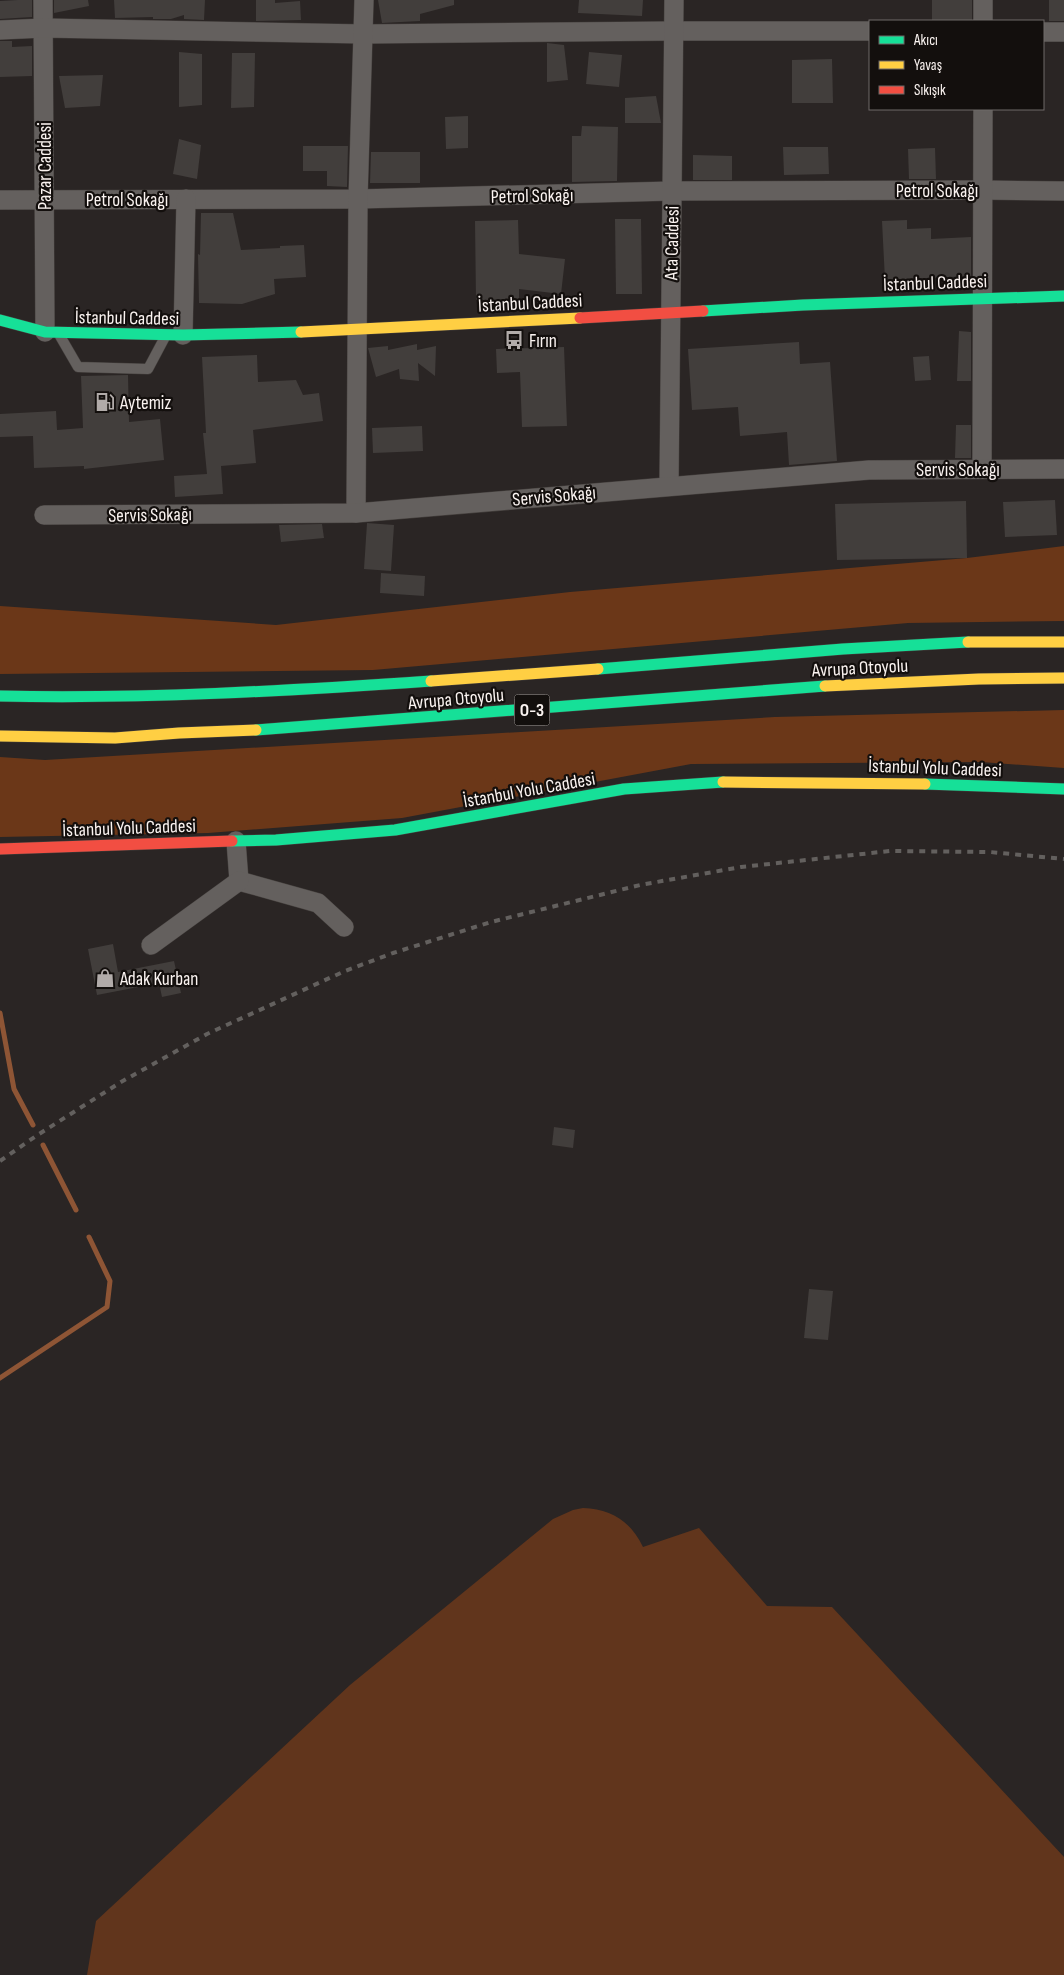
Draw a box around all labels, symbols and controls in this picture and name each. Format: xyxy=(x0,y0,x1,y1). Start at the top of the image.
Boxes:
legend xyxy=(869,20,1044,110)
text: Akıcı xyxy=(913,31,938,50)
text: Yavaş xyxy=(914,56,942,75)
text: Sıkışık xyxy=(914,81,946,100)
street label: Pazar Caddesi xyxy=(34,122,57,210)
street label: Petrol Sokağı xyxy=(896,180,978,203)
street label: Petrol Sokağı xyxy=(490,184,574,209)
street label: Petrol Sokağı xyxy=(86,189,168,212)
street label: Ata Caddesi xyxy=(660,206,685,281)
street label: İstanbul Caddesi xyxy=(883,270,988,297)
street label: İstanbul Caddesi xyxy=(477,289,583,318)
street label: İstanbul Caddesi xyxy=(75,306,179,331)
bus stop icon: Fırın xyxy=(503,329,525,351)
place label: Fırın xyxy=(529,330,557,353)
fuel station icon: Aytemiz xyxy=(94,391,116,413)
place label: Aytemiz xyxy=(119,392,171,415)
street label: Servis Sokağı xyxy=(916,459,1000,482)
street label: Servis Sokağı xyxy=(511,481,597,512)
street label: Servis Sokağı xyxy=(108,503,192,528)
street label: Avrupa Otoyolu xyxy=(810,654,909,683)
street label: Avrupa Otoyolu xyxy=(406,684,505,715)
road number: O-3 xyxy=(514,694,550,726)
street label: İstanbul Yolu Caddesi xyxy=(868,755,1002,782)
street label: İstanbul Yolu Caddesi xyxy=(461,768,597,813)
street label: İstanbul Yolu Caddesi xyxy=(62,815,196,842)
shop icon: Adak Kurban xyxy=(94,967,116,989)
place label: Adak Kurban xyxy=(119,968,198,991)

